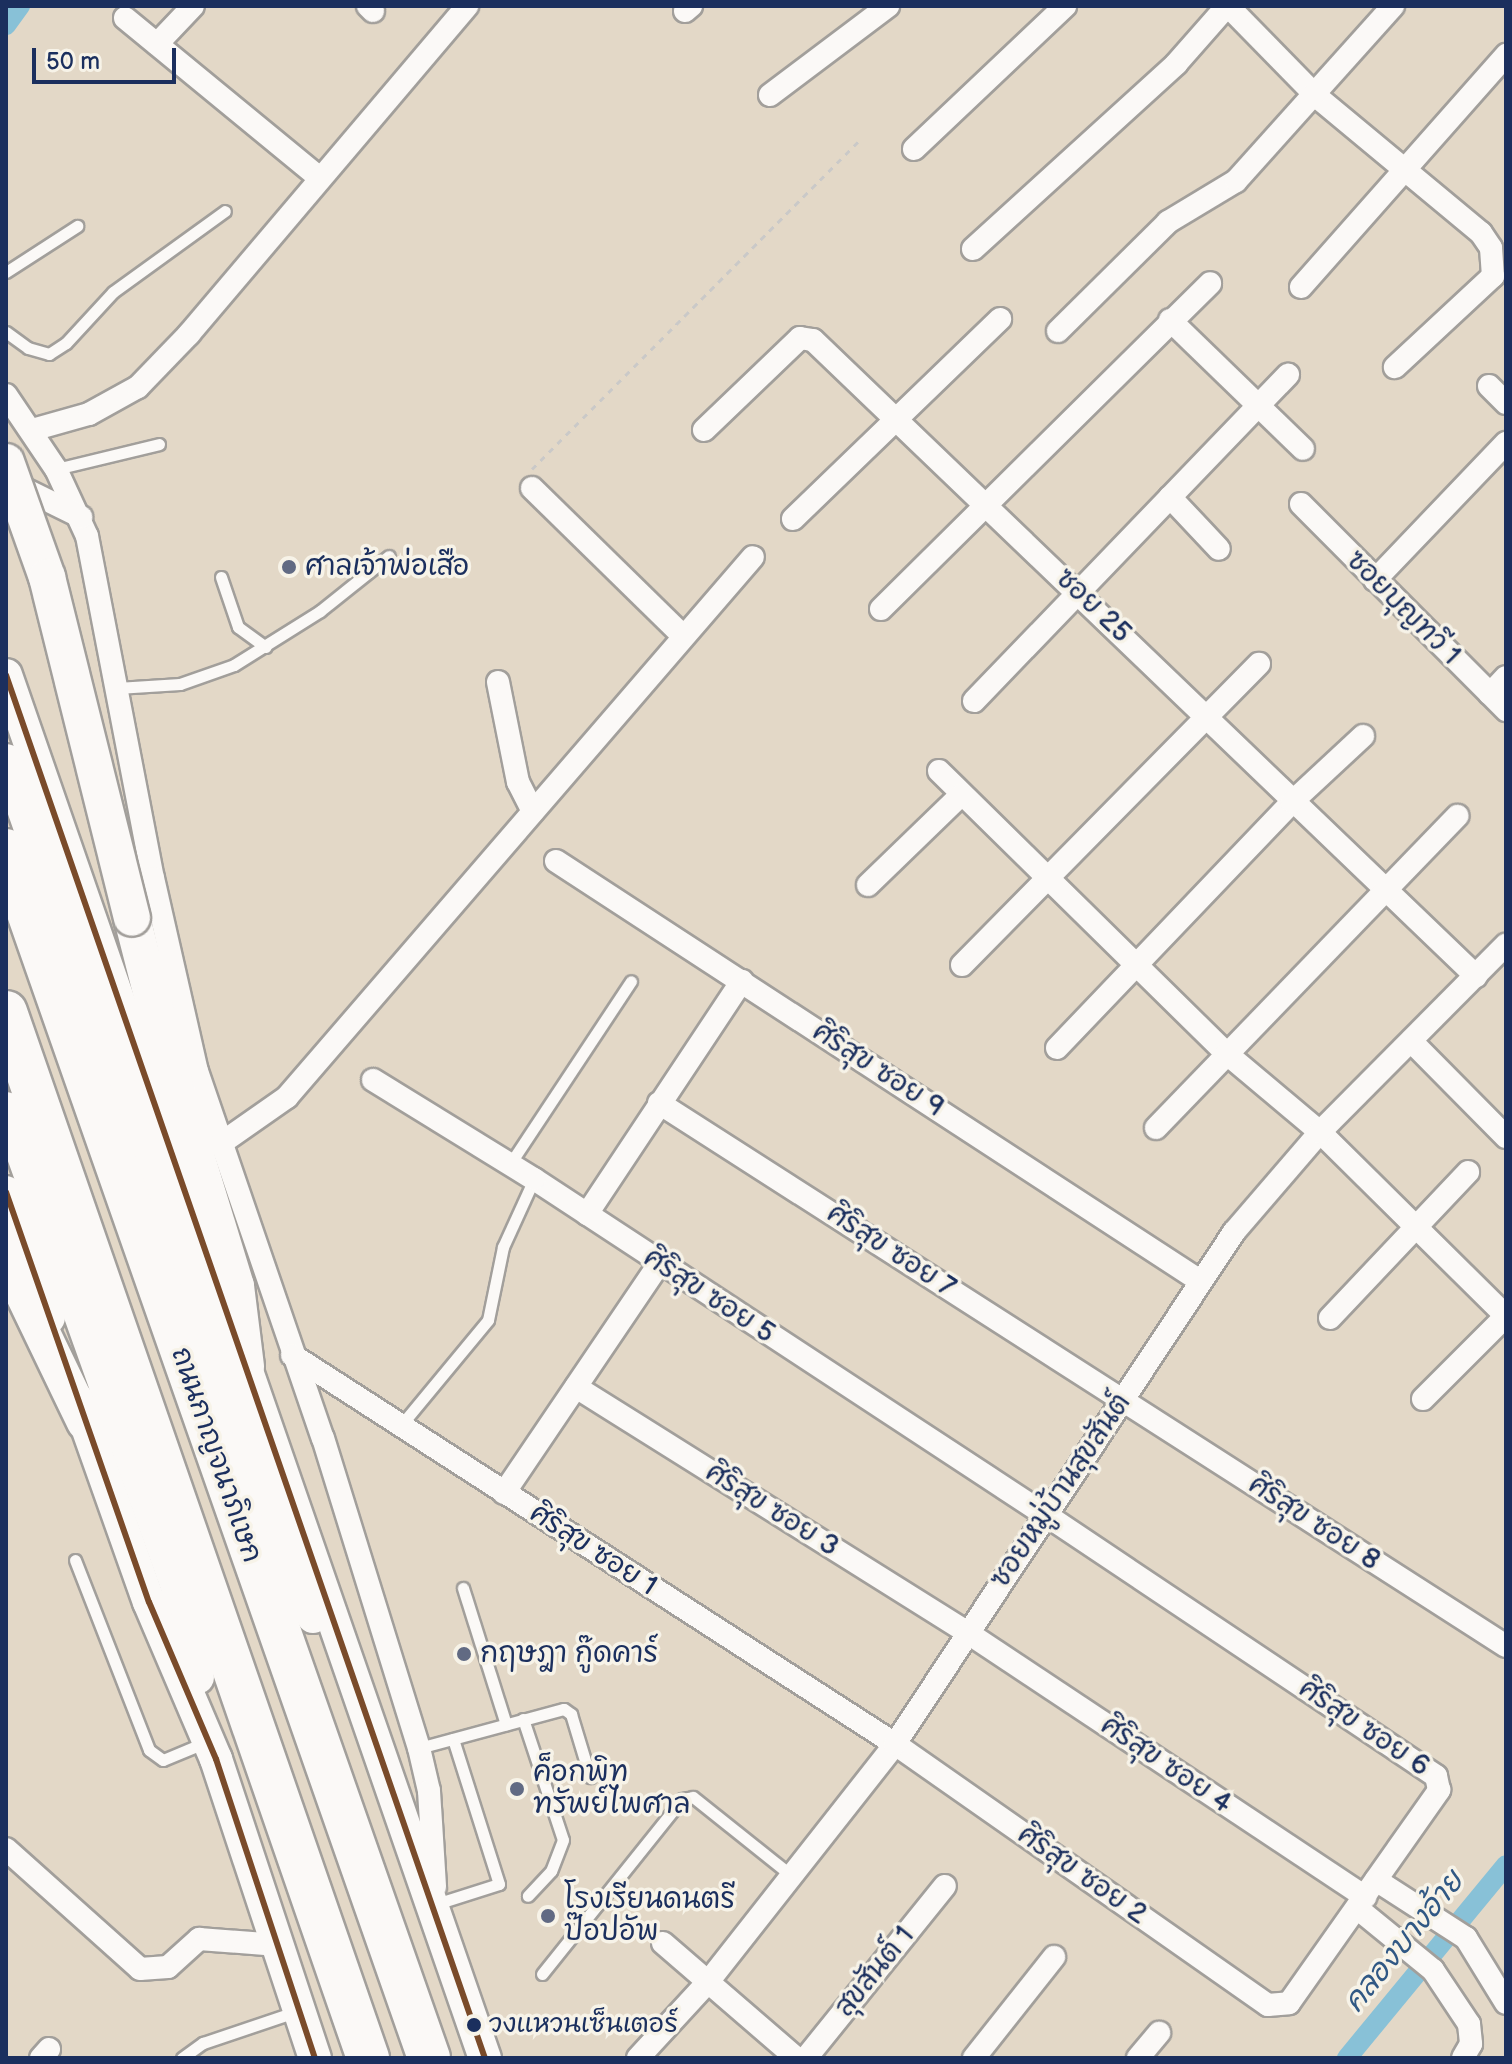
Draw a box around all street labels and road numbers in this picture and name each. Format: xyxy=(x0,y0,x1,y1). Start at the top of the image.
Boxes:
street label: ซอยบุญทวี 1 xyxy=(1339,544,1467,672)
street label: ซอย 25 xyxy=(1048,562,1138,650)
street label: ศิริสุข ซอย 9 xyxy=(806,1015,950,1125)
street label: ศิริสุข ซอย 7 xyxy=(820,1197,962,1305)
street label: ศิริสุข ซอย 5 xyxy=(637,1241,781,1351)
street label: ถนนกาญจนาภิเษก xyxy=(163,1343,269,1567)
street label: ซอยหมู่บ้านสุขสันต์ xyxy=(983,1387,1139,1595)
street label: ศิริสุข ซอย 3 xyxy=(699,1456,845,1564)
street label: ศิริสุข ซอย 8 xyxy=(1242,1468,1386,1578)
street label: ศิริสุข ซอย 1 xyxy=(523,1497,663,1603)
street label: ศิริสุข ซอย 6 xyxy=(1292,1672,1436,1784)
street label: ศิริสุข ซอย 4 xyxy=(1094,1709,1238,1821)
street label: ศิริสุข ซอย 2 xyxy=(1011,1818,1153,1932)
street label: สุขสันต์ 1 xyxy=(828,1920,922,2024)

